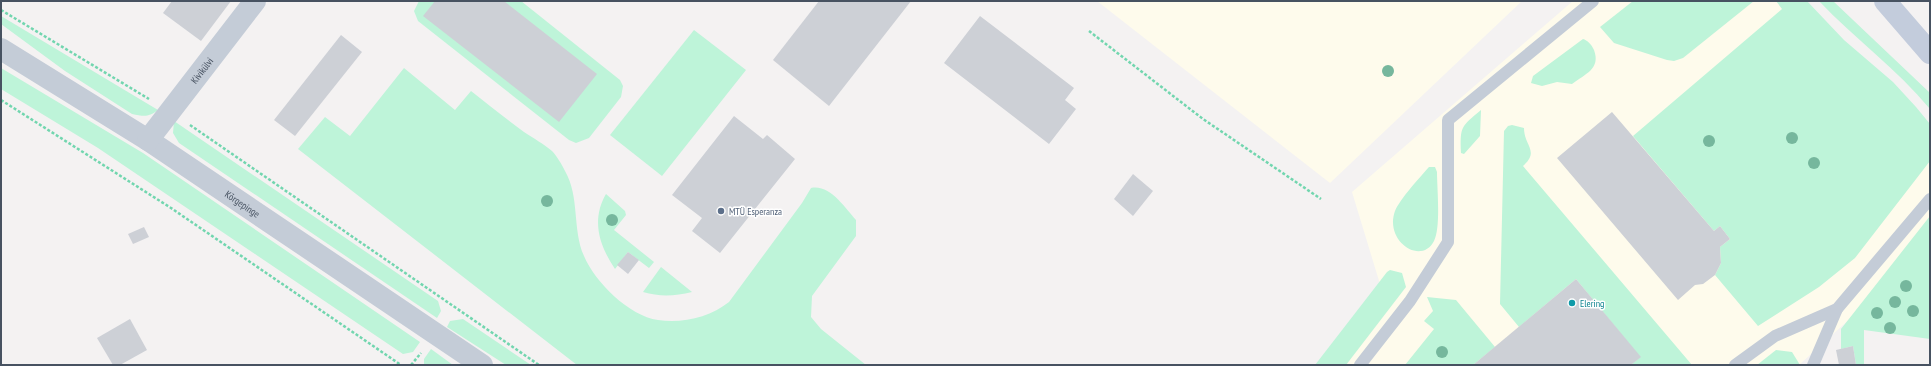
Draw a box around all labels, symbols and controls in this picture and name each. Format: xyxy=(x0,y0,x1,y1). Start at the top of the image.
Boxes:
street label: Kivikülvi xyxy=(187,54,216,86)
street label: Kõrgepinge xyxy=(223,187,263,220)
place label: MTÜ Esperanza xyxy=(729,205,782,218)
marker: MTÜ Esperanza xyxy=(716,206,726,216)
place label: Elering xyxy=(1580,297,1604,310)
marker: Elering xyxy=(1567,298,1577,308)

